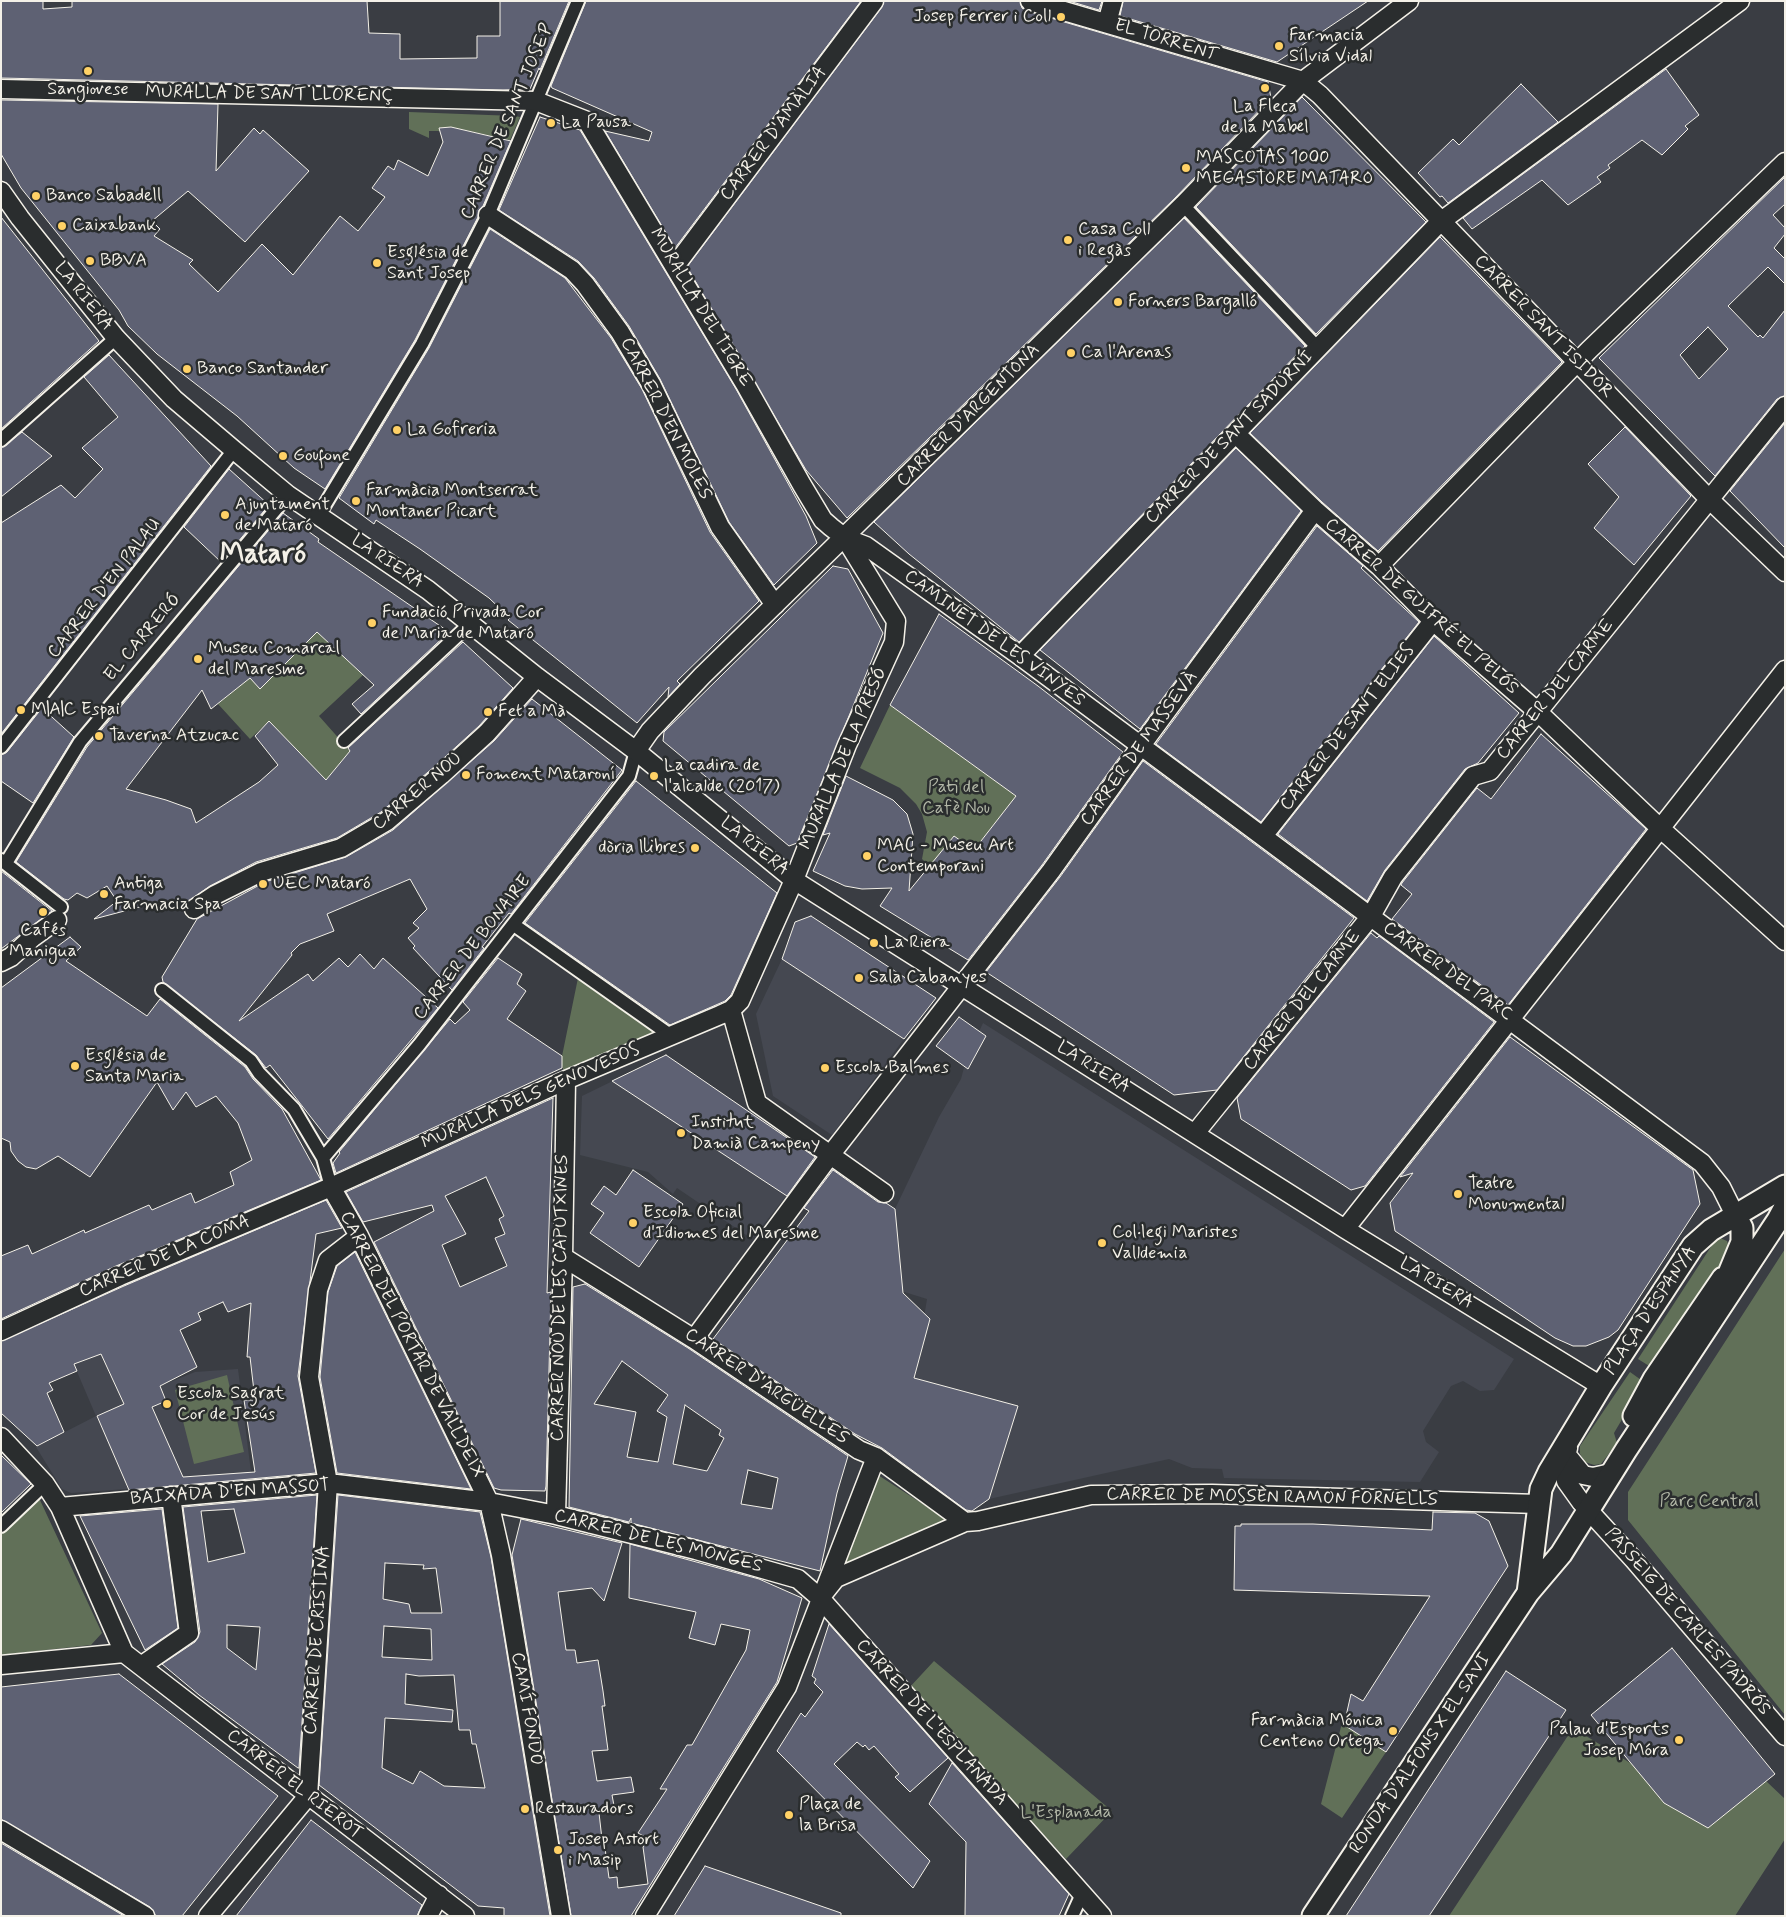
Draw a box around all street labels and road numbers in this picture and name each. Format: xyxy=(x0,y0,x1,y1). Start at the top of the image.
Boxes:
street label: EL TORRENT xyxy=(1112,15,1220,67)
street label: CARRER DE SANT JOSEP xyxy=(457,21,559,223)
street label: CARRER D'AMÀLIA xyxy=(716,62,832,206)
street label: MURALLA DE SANT LLORENÇ xyxy=(145,82,393,108)
street label: MURALLA DEL TIGRE xyxy=(644,225,756,391)
street label: CARRER SANT ISIDOR xyxy=(1469,251,1617,403)
street label: LA RIERA xyxy=(49,258,117,336)
street label: CARRER D'EN MOLES xyxy=(615,334,715,504)
street label: CARRER D'ARGENTONA xyxy=(893,340,1045,492)
street label: CARRER DE SANT SADURNÍ xyxy=(1141,347,1319,529)
street label: CARRER DE GUIFRÉ EL PELÓS xyxy=(1319,514,1523,700)
street label: CARRER D'EN PALAU xyxy=(44,515,166,663)
street label: LA RIERA xyxy=(347,530,427,594)
street label: CAMINET DE LES VINYES xyxy=(899,566,1089,712)
street label: EL CARRERÓ xyxy=(100,590,186,686)
street label: CARRER DEL CARME xyxy=(1493,615,1619,765)
street label: CARRER DE SANT ELIES xyxy=(1276,640,1420,816)
street label: MURALLA DE LA PRESÓ xyxy=(796,665,892,853)
street label: CARRER DE MASSEVÀ xyxy=(1077,667,1203,831)
street label: CARRER NOU xyxy=(369,748,467,836)
street label: LA RIERA xyxy=(715,813,793,881)
street label: CARRER DE BONAIRE xyxy=(410,871,536,1025)
street label: CARRER DEL PARC xyxy=(1378,918,1516,1026)
street label: CARRER DEL CARME xyxy=(1240,926,1366,1076)
street label: LA RIERA xyxy=(1052,1037,1134,1099)
street label: MURALLA DELS GENOVESOS xyxy=(419,1039,643,1155)
street label: CARRER NOU DE LES CAPUTXINES xyxy=(548,1154,574,1442)
street label: CARRER DEL PORTAR DE VALLDEIX xyxy=(334,1208,488,1482)
street label: CARRER DE LA COMA xyxy=(76,1211,254,1303)
street label: PLAÇA D'ESPANYA xyxy=(1600,1243,1702,1379)
street label: LA RIERA xyxy=(1395,1254,1477,1314)
street label: CARRER D'ARGÜELLES xyxy=(680,1324,852,1450)
street label: BAIXADA D'EN MASSOT xyxy=(130,1475,330,1511)
street label: CARRER DE MOSSÈN RAMON FORNELLS xyxy=(1106,1484,1438,1512)
street label: CARRER DE LES MONGES xyxy=(552,1506,764,1578)
street label: PASSEIG DE CARLES PADRÓS xyxy=(1599,1524,1775,1720)
street label: CARRER DE CRISTINA xyxy=(301,1545,335,1735)
street label: CARRER DE L'ESPLANADA xyxy=(851,1635,1011,1811)
street label: RONDA D'ALFONS X EL SAVI xyxy=(1346,1650,1496,1858)
street label: CAMÍ FONDO xyxy=(505,1651,547,1767)
street label: CARRER EL RIEROT xyxy=(222,1725,366,1845)

